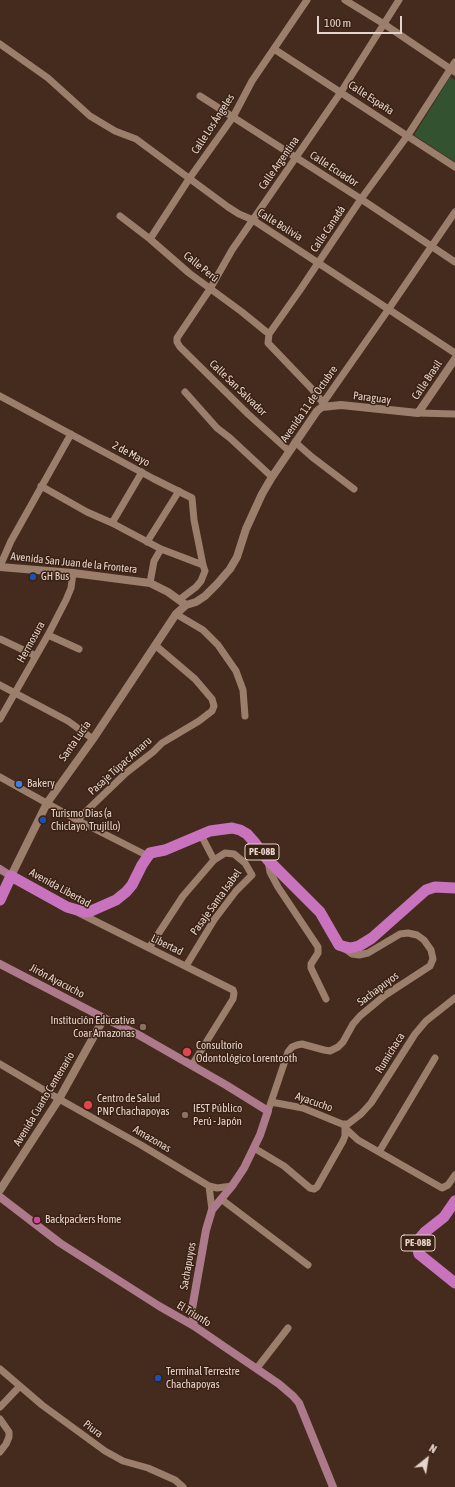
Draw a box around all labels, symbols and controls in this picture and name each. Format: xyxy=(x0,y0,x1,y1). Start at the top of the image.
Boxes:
scale bar xyxy=(319,8,404,34)
text: 100 m xyxy=(324,16,351,30)
street label: Calle España xyxy=(346,78,396,118)
street label: Calle Los Ángeles xyxy=(189,91,237,157)
street label: Calle Argentina xyxy=(256,134,302,192)
street label: Calle Ecuador xyxy=(307,148,361,190)
street label: Calle Canadá xyxy=(308,203,348,255)
street label: Calle Bolivia xyxy=(255,206,305,244)
street label: Calle Perú xyxy=(181,249,221,285)
street label: Calle San Salvador xyxy=(207,357,269,419)
street label: Calle Brasil xyxy=(409,358,445,402)
street label: Avenida 11 de Octubre xyxy=(278,363,340,445)
street label: Paraguay xyxy=(352,389,392,407)
street label: 2 de Mayo xyxy=(110,439,152,469)
street label: Avenida San Juan de la Frontera xyxy=(10,550,138,576)
place label: GH Bus xyxy=(41,570,69,584)
marker: GH Bus xyxy=(28,572,38,582)
street label: Hermosura xyxy=(14,619,48,665)
street label: Santa Lucía xyxy=(56,718,94,764)
street label: Pasaje Túpac Amaru xyxy=(86,734,154,798)
place label: Bakery xyxy=(27,777,55,791)
marker: Bakery xyxy=(14,779,24,789)
place label: Turismo Dias (a Chiclayo, Trujillo) xyxy=(51,807,120,833)
marker: Turismo Dias (a Chiclayo, Trujillo) xyxy=(38,815,48,825)
road number: PE-08B xyxy=(245,844,279,860)
street label: Avenida Libertad xyxy=(27,866,93,910)
street label: Pasaje Santa Isabel xyxy=(188,867,244,937)
street label: Libertad xyxy=(149,932,185,958)
street label: Jirón Ayacucho xyxy=(27,961,87,1001)
street label: Sachapuyos xyxy=(355,969,401,1009)
place label: Institución Educativa Coar Amazonas xyxy=(51,1014,135,1040)
marker: Institución Educativa Coar Amazonas xyxy=(138,1022,148,1032)
street label: Rumichaca xyxy=(372,1030,408,1076)
place label: Consultorio Odontológico Lorentooth xyxy=(196,1039,297,1065)
marker: Consultorio Odontológico Lorentooth xyxy=(181,1046,193,1058)
street label: Avenida Cuarto Centenario xyxy=(11,1050,77,1148)
street label: Ayacucho xyxy=(293,1089,335,1115)
place label: Centro de Salud PNP Chachapoyas xyxy=(97,1092,169,1118)
marker: Centro de Salud PNP Chachapoyas xyxy=(82,1099,94,1111)
place label: IEST Público Perú - Japón xyxy=(193,1102,242,1128)
marker: IEST Público Perú - Japón xyxy=(180,1110,190,1120)
street label: Amazonas xyxy=(131,1123,173,1155)
place label: Backpackers Home xyxy=(45,1213,121,1227)
marker: Backpackers Home xyxy=(32,1215,42,1225)
road number: PE-08B xyxy=(401,1235,435,1251)
street label: Sachapuyos xyxy=(177,1241,199,1291)
street label: El Triunfo xyxy=(174,1298,214,1330)
place label: Terminal Terrestre Chachapoyas xyxy=(166,1365,240,1391)
marker: Terminal Terrestre Chachapoyas xyxy=(153,1373,163,1383)
street label: Piura xyxy=(81,1417,105,1441)
north arrow xyxy=(407,1439,447,1479)
text: N xyxy=(427,1442,439,1455)

